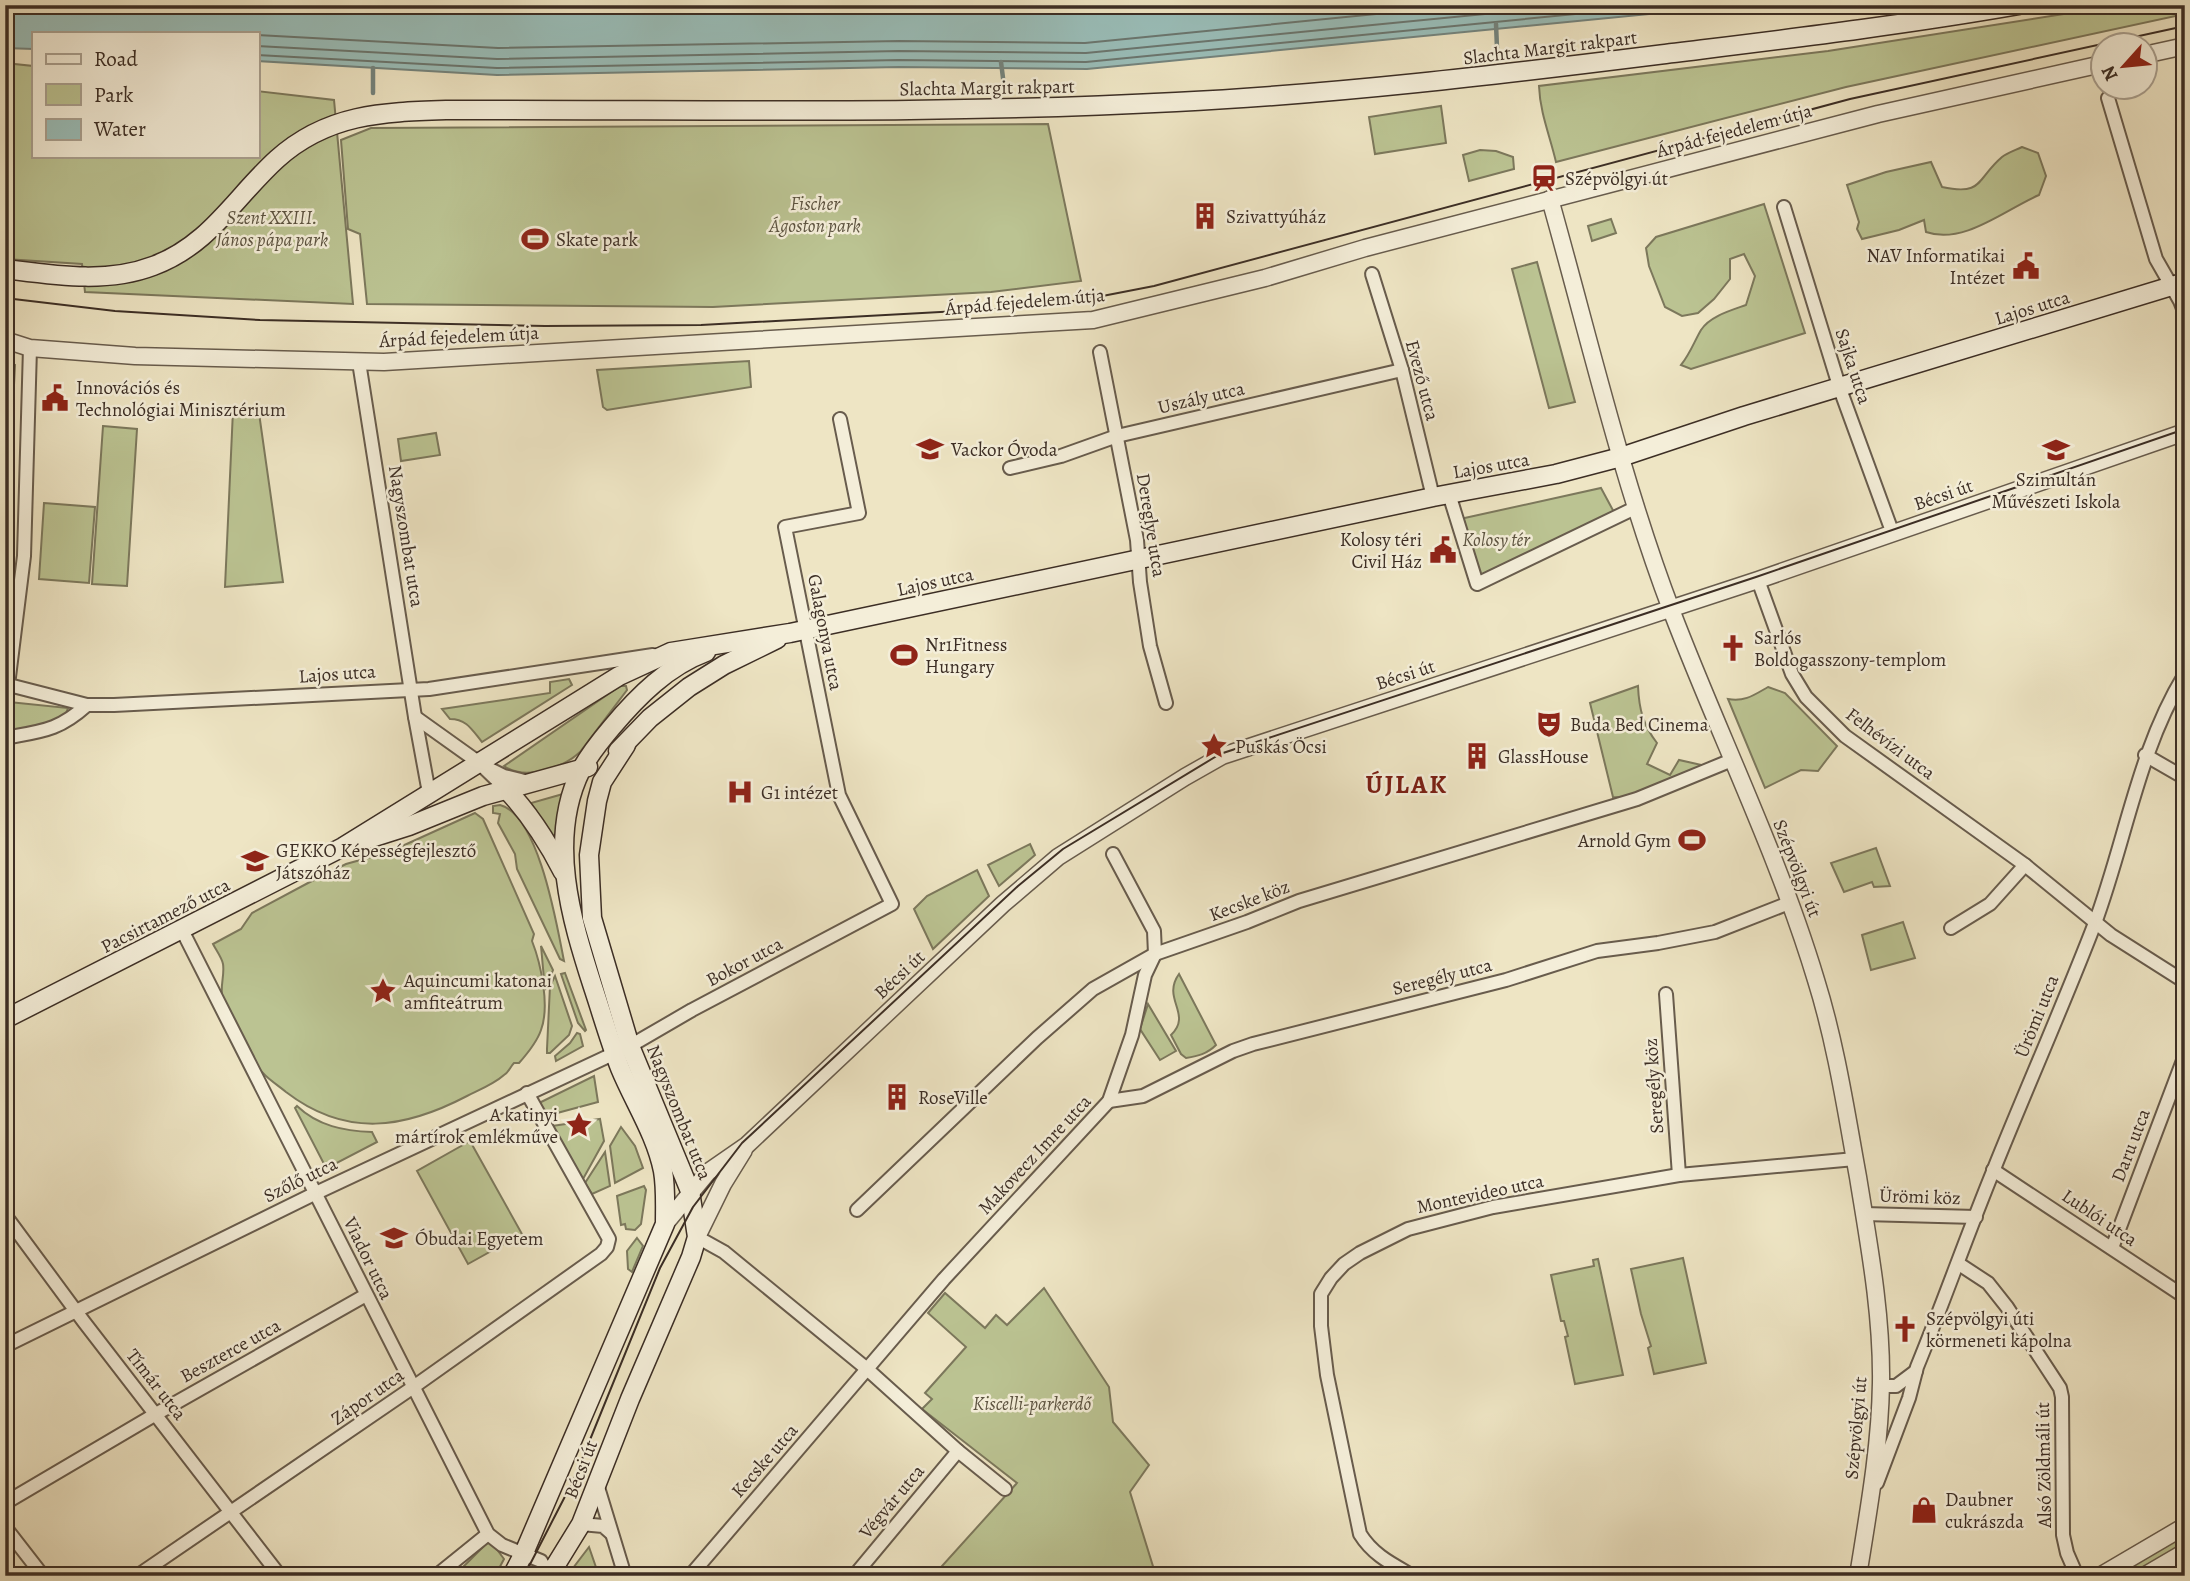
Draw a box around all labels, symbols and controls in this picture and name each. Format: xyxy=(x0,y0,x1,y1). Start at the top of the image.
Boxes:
street label: Slachta Margit rakpart xyxy=(1462,24,1639,72)
legend xyxy=(32,32,259,158)
north arrow xyxy=(2088,32,2158,102)
text: Road xyxy=(94,45,138,73)
text: N xyxy=(2095,61,2124,85)
street label: Slachta Margit rakpart xyxy=(899,73,1075,103)
text: Park xyxy=(94,81,134,109)
street label: Árpád fejedelem útja xyxy=(1653,98,1815,165)
text: Water xyxy=(93,115,146,143)
station icon: Szépvölgyi út xyxy=(1529,163,1559,193)
place label: Szépvölgyi út xyxy=(1565,166,1668,192)
park label: Fischer Ágoston park xyxy=(768,191,861,239)
building icon: Szivattyúház xyxy=(1190,201,1220,231)
place label: Szivattyúház xyxy=(1226,204,1326,230)
park label: Szent XXIII. János pápa park xyxy=(215,205,328,253)
sports icon: Skate park xyxy=(520,224,550,254)
place label: Skate park xyxy=(556,227,639,253)
place label: NAV Informatikai Intézet xyxy=(1867,243,2005,291)
public building icon: NAV Informatikai Intézet xyxy=(2011,251,2041,281)
street label: Árpád fejedelem útja xyxy=(943,282,1106,322)
street label: Lajos utca xyxy=(1991,284,2073,332)
street label: Árpád fejedelem útja xyxy=(377,320,540,354)
street label: Sajka utca xyxy=(1829,325,1878,408)
street label: Evező utca xyxy=(1399,337,1445,424)
place label: Innovációs és Technológiai Minisztérium xyxy=(76,375,286,423)
street label: Uszály utca xyxy=(1155,375,1247,421)
public building icon: Innovációs és Technológiai Minisztérium xyxy=(40,383,70,413)
school or university icon: Vackor Óvoda xyxy=(915,434,945,464)
school or university icon: Szimultán Művészeti Iskola xyxy=(2041,435,2071,465)
place label: Vackor Óvoda xyxy=(950,437,1058,463)
street label: Lajos utca xyxy=(1451,446,1532,486)
street label: Nagyszombat utca xyxy=(382,463,430,609)
place label: Szimultán Művészeti Iskola xyxy=(1991,467,2121,515)
street label: Dereglye utca xyxy=(1130,471,1172,579)
street label: Bécsi út xyxy=(1910,473,1976,517)
place label: Kolosy téri Civil Ház xyxy=(1340,527,1422,575)
park label: Kolosy tér xyxy=(1462,527,1531,553)
public building icon: Kolosy téri Civil Ház xyxy=(1428,535,1458,565)
street label: Lajos utca xyxy=(895,561,976,603)
street label: Galagonya utca xyxy=(801,572,849,693)
place label: Sarlós Boldogasszony-templom xyxy=(1754,625,1946,673)
place label: Nr1Fitness Hungary xyxy=(925,632,1007,680)
church icon: Sarlós Boldogasszony-templom xyxy=(1718,633,1748,663)
sports icon: Nr1Fitness Hungary xyxy=(889,640,919,670)
street label: Bécsi út xyxy=(1372,653,1438,697)
street label: Lajos utca xyxy=(298,658,377,690)
street label: Felhévízi utca xyxy=(1840,702,1941,786)
theatre icon: Buda Bed Cinema xyxy=(1534,709,1564,739)
place label: Buda Bed Cinema xyxy=(1570,712,1709,738)
place icon: Puskás Öcsi xyxy=(1199,731,1229,761)
place label: Puskás Öcsi xyxy=(1235,734,1327,760)
building icon: GlassHouse xyxy=(1462,741,1492,771)
place label: GlassHouse xyxy=(1498,744,1589,770)
district label: ÚJLAK xyxy=(1366,767,1448,802)
hospital icon: G1 intézet xyxy=(725,777,755,807)
place label: G1 intézet xyxy=(761,780,838,806)
street label: Szépvölgyi út xyxy=(1766,816,1828,921)
sports icon: Arnold Gym xyxy=(1677,825,1707,855)
place label: Arnold Gym xyxy=(1577,828,1671,854)
place label: GEKKO Képességfejlesztő Játszóház xyxy=(276,838,476,886)
school or university icon: GEKKO Képességfejlesztő Játszóház xyxy=(240,846,270,876)
street label: Pacsirtamező utca xyxy=(96,872,235,960)
street label: Kecske köz xyxy=(1205,874,1293,928)
street label: Bokor utca xyxy=(702,931,788,993)
street label: Bécsi út xyxy=(868,944,931,1005)
street label: Seregély utca xyxy=(1390,952,1495,1002)
place label: Aquincumi katonai amfiteátrum xyxy=(403,968,552,1016)
street label: Ürömi utca xyxy=(2009,971,2065,1062)
place icon: Aquincumi katonai amfiteátrum xyxy=(368,976,398,1006)
street label: Seregély köz xyxy=(1638,1037,1670,1135)
street label: Nagyszombat utca xyxy=(640,1041,718,1184)
building icon: RoseVille xyxy=(882,1082,912,1112)
place label: RoseVille xyxy=(918,1085,988,1111)
street label: Makovecz Imre utca xyxy=(972,1089,1097,1220)
place label: A katinyi mártírok emlékműve xyxy=(395,1102,558,1150)
street label: Daru utca xyxy=(2105,1105,2157,1186)
place icon: A katinyi mártírok emlékműve xyxy=(564,1110,594,1140)
street label: Szőlő utca xyxy=(259,1151,342,1209)
street label: Montevideo utca xyxy=(1414,1168,1546,1220)
street label: Ürömi köz xyxy=(1879,1183,1961,1211)
street label: Lublói utca xyxy=(2056,1183,2142,1253)
street label: Viador utca xyxy=(336,1212,399,1304)
school or university icon: Óbudai Egyetem xyxy=(379,1223,409,1253)
place label: Óbudai Egyetem xyxy=(415,1226,544,1252)
place label: Szépvölgyi úti körmeneti kápolna xyxy=(1926,1306,2072,1354)
street label: Beszterce utca xyxy=(176,1312,286,1389)
church icon: Szépvölgyi úti körmeneti kápolna xyxy=(1890,1314,1920,1344)
street label: Tímár utca xyxy=(120,1343,192,1426)
street label: Zápor utca xyxy=(326,1362,409,1431)
street label: Szépvölgyi út xyxy=(1839,1376,1873,1481)
park label: Kiscelli-parkerdő xyxy=(973,1391,1092,1417)
street label: Alsó Zöldmáli út xyxy=(2030,1402,2058,1529)
street label: Kecske utca xyxy=(725,1418,804,1503)
street label: Bécsi út xyxy=(558,1436,604,1503)
street label: Végvár utca xyxy=(852,1459,931,1545)
place label: Daubner cukrászda xyxy=(1945,1487,2024,1535)
shop icon: Daubner cukrászda xyxy=(1909,1495,1939,1525)

